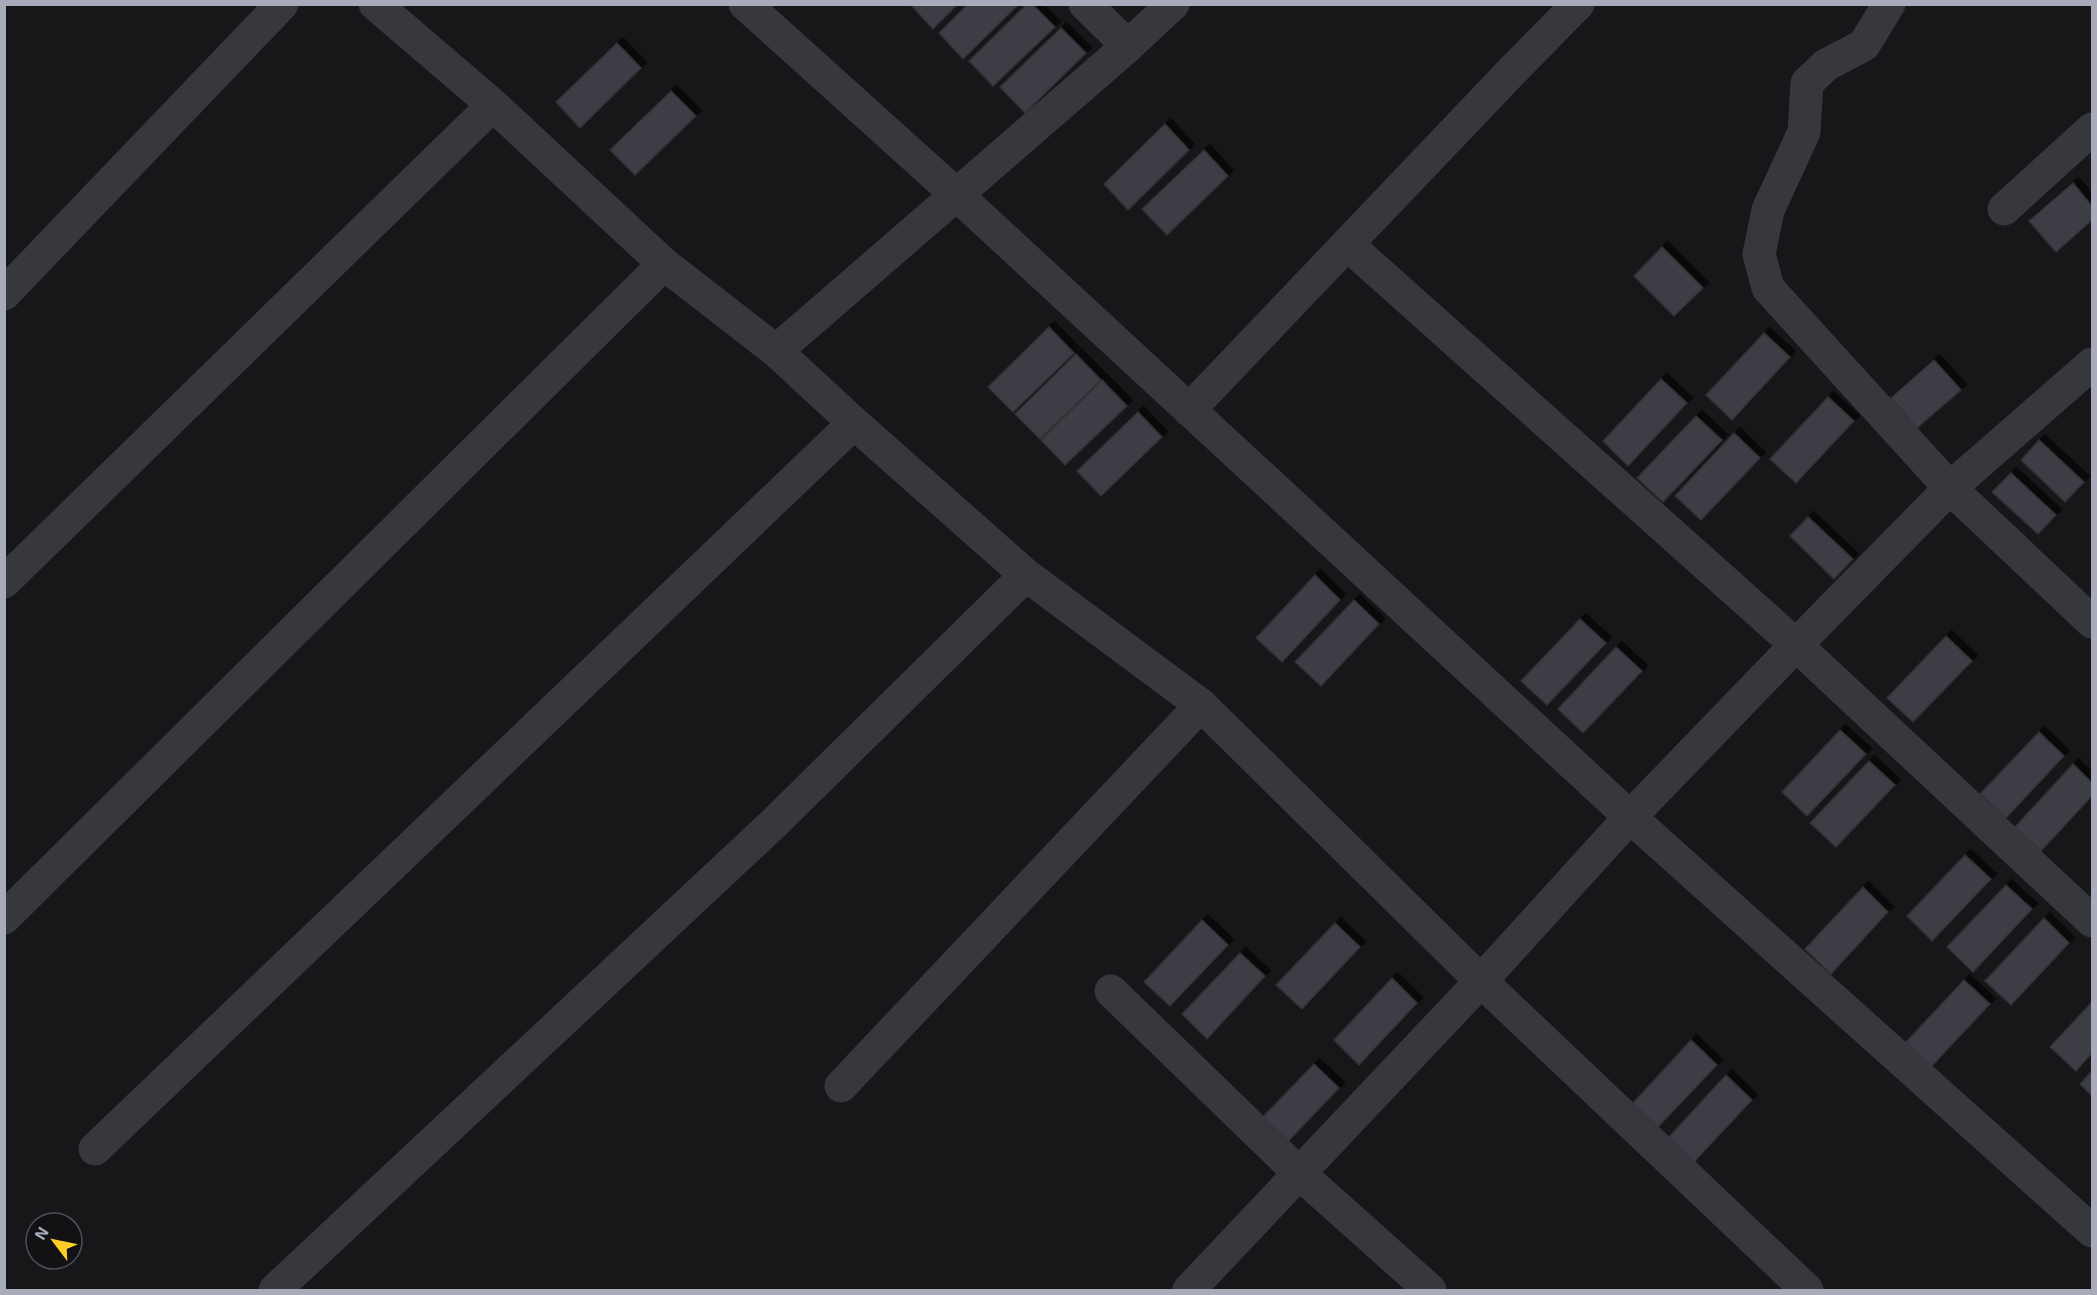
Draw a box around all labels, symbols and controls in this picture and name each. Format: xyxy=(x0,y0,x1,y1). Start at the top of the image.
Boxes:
north arrow xyxy=(24,1211,84,1271)
text: N xyxy=(30,1223,52,1243)

